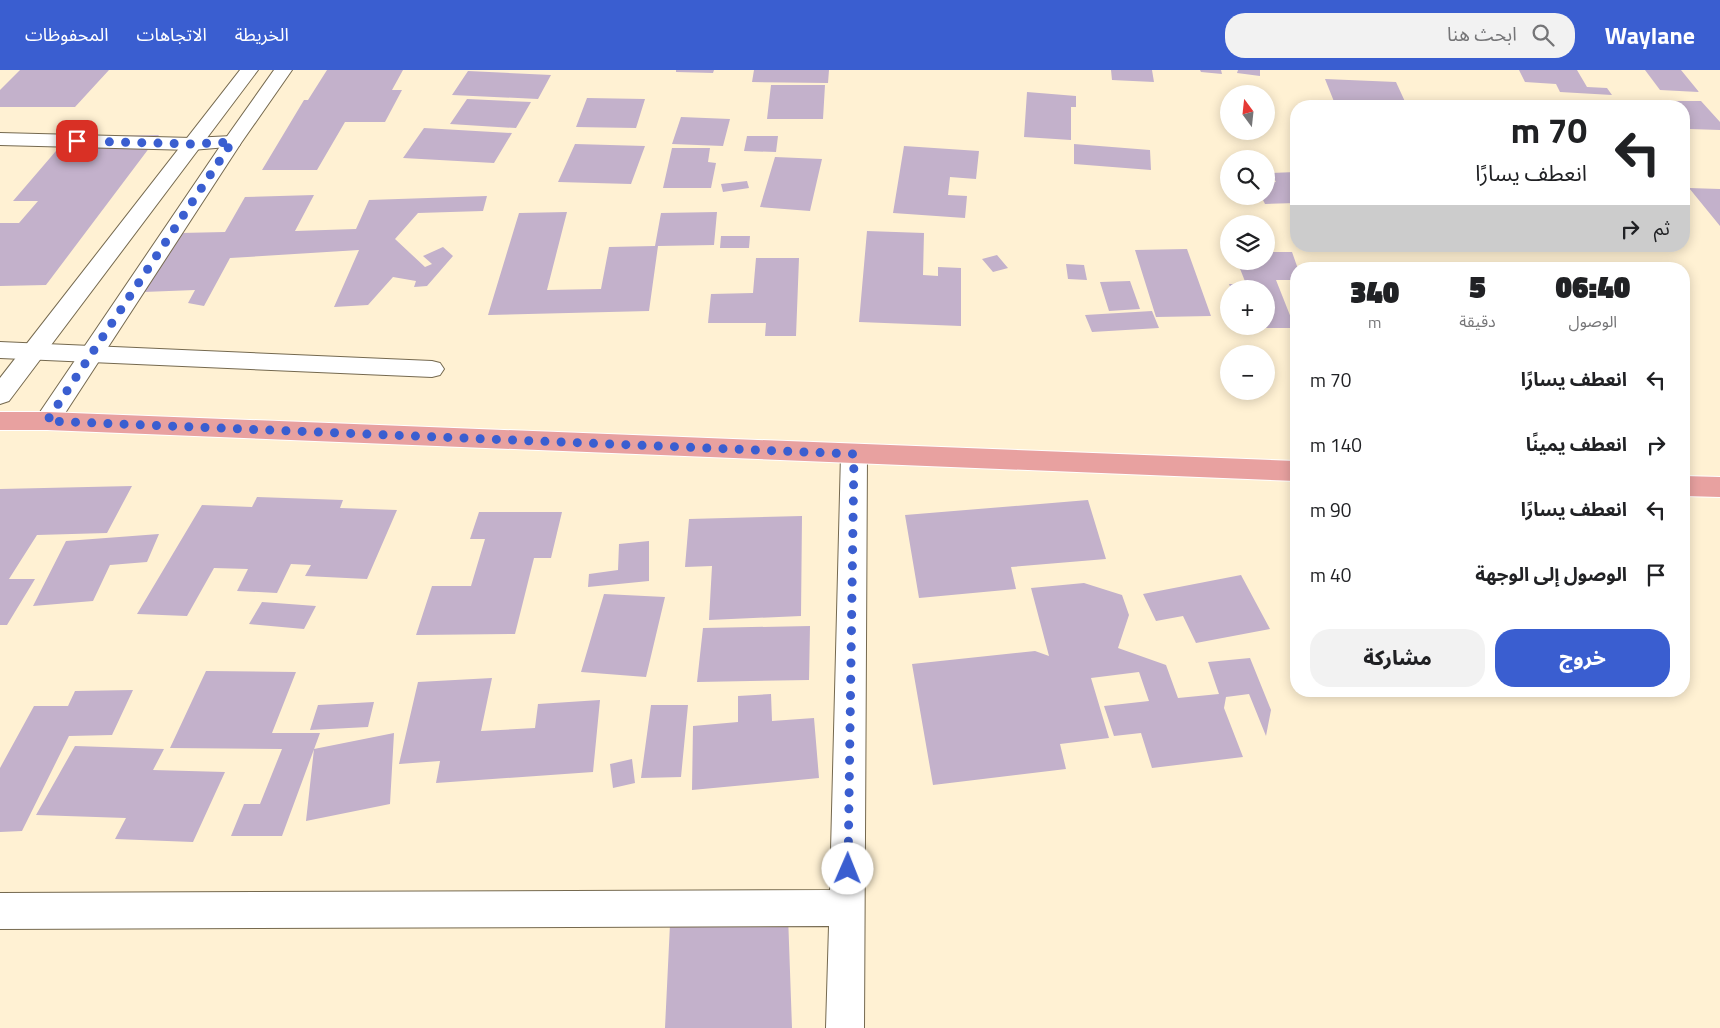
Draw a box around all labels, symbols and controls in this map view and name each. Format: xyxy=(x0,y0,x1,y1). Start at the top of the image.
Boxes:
search box xyxy=(1225,13,1575,58)
text: Waylane xyxy=(1605,17,1695,53)
text: ابحث هنا xyxy=(1447,19,1517,48)
text: المحفوظات xyxy=(25,21,109,48)
text: الاتجاهات xyxy=(137,21,207,48)
text: الخريطة xyxy=(235,21,289,48)
icon: search xyxy=(1529,21,1557,49)
north arrow xyxy=(1220,85,1275,140)
map controls xyxy=(1220,85,1275,400)
text: 70 m xyxy=(1511,103,1587,157)
pin xyxy=(56,120,98,162)
icon: left xyxy=(1605,120,1670,185)
icon: arrive xyxy=(63,127,91,155)
button: search xyxy=(1220,150,1275,205)
text: انعطف يسارًا xyxy=(1475,156,1587,190)
text: ثم xyxy=(1654,213,1670,242)
button: layers xyxy=(1220,215,1275,270)
icon: right xyxy=(1616,215,1644,243)
text: 5 xyxy=(1469,264,1486,310)
text: 06:40 xyxy=(1556,264,1630,310)
text: 340 xyxy=(1350,269,1399,315)
button: + xyxy=(1220,280,1275,335)
text: دقيقة xyxy=(1459,309,1496,333)
text: الوصول xyxy=(1569,309,1617,333)
text: m xyxy=(1368,310,1381,334)
button: − xyxy=(1220,345,1275,400)
text: انعطف يسارًا xyxy=(1521,364,1627,393)
text: 70 m xyxy=(1310,365,1351,394)
icon: left xyxy=(1642,366,1670,394)
text: انعطف يمينًا xyxy=(1526,429,1627,458)
text: 140 m xyxy=(1310,430,1362,459)
icon: right xyxy=(1642,431,1670,459)
text: انعطف يسارًا xyxy=(1521,494,1627,523)
text: 90 m xyxy=(1310,495,1351,524)
icon: left xyxy=(1642,496,1670,524)
text: الوصول إلى الوجهة xyxy=(1475,559,1627,588)
text: 40 m xyxy=(1310,560,1351,589)
icon: arrive xyxy=(1642,561,1670,589)
button: مشاركة xyxy=(1310,629,1485,687)
button: خروج xyxy=(1495,629,1670,687)
position arrow xyxy=(821,842,873,894)

